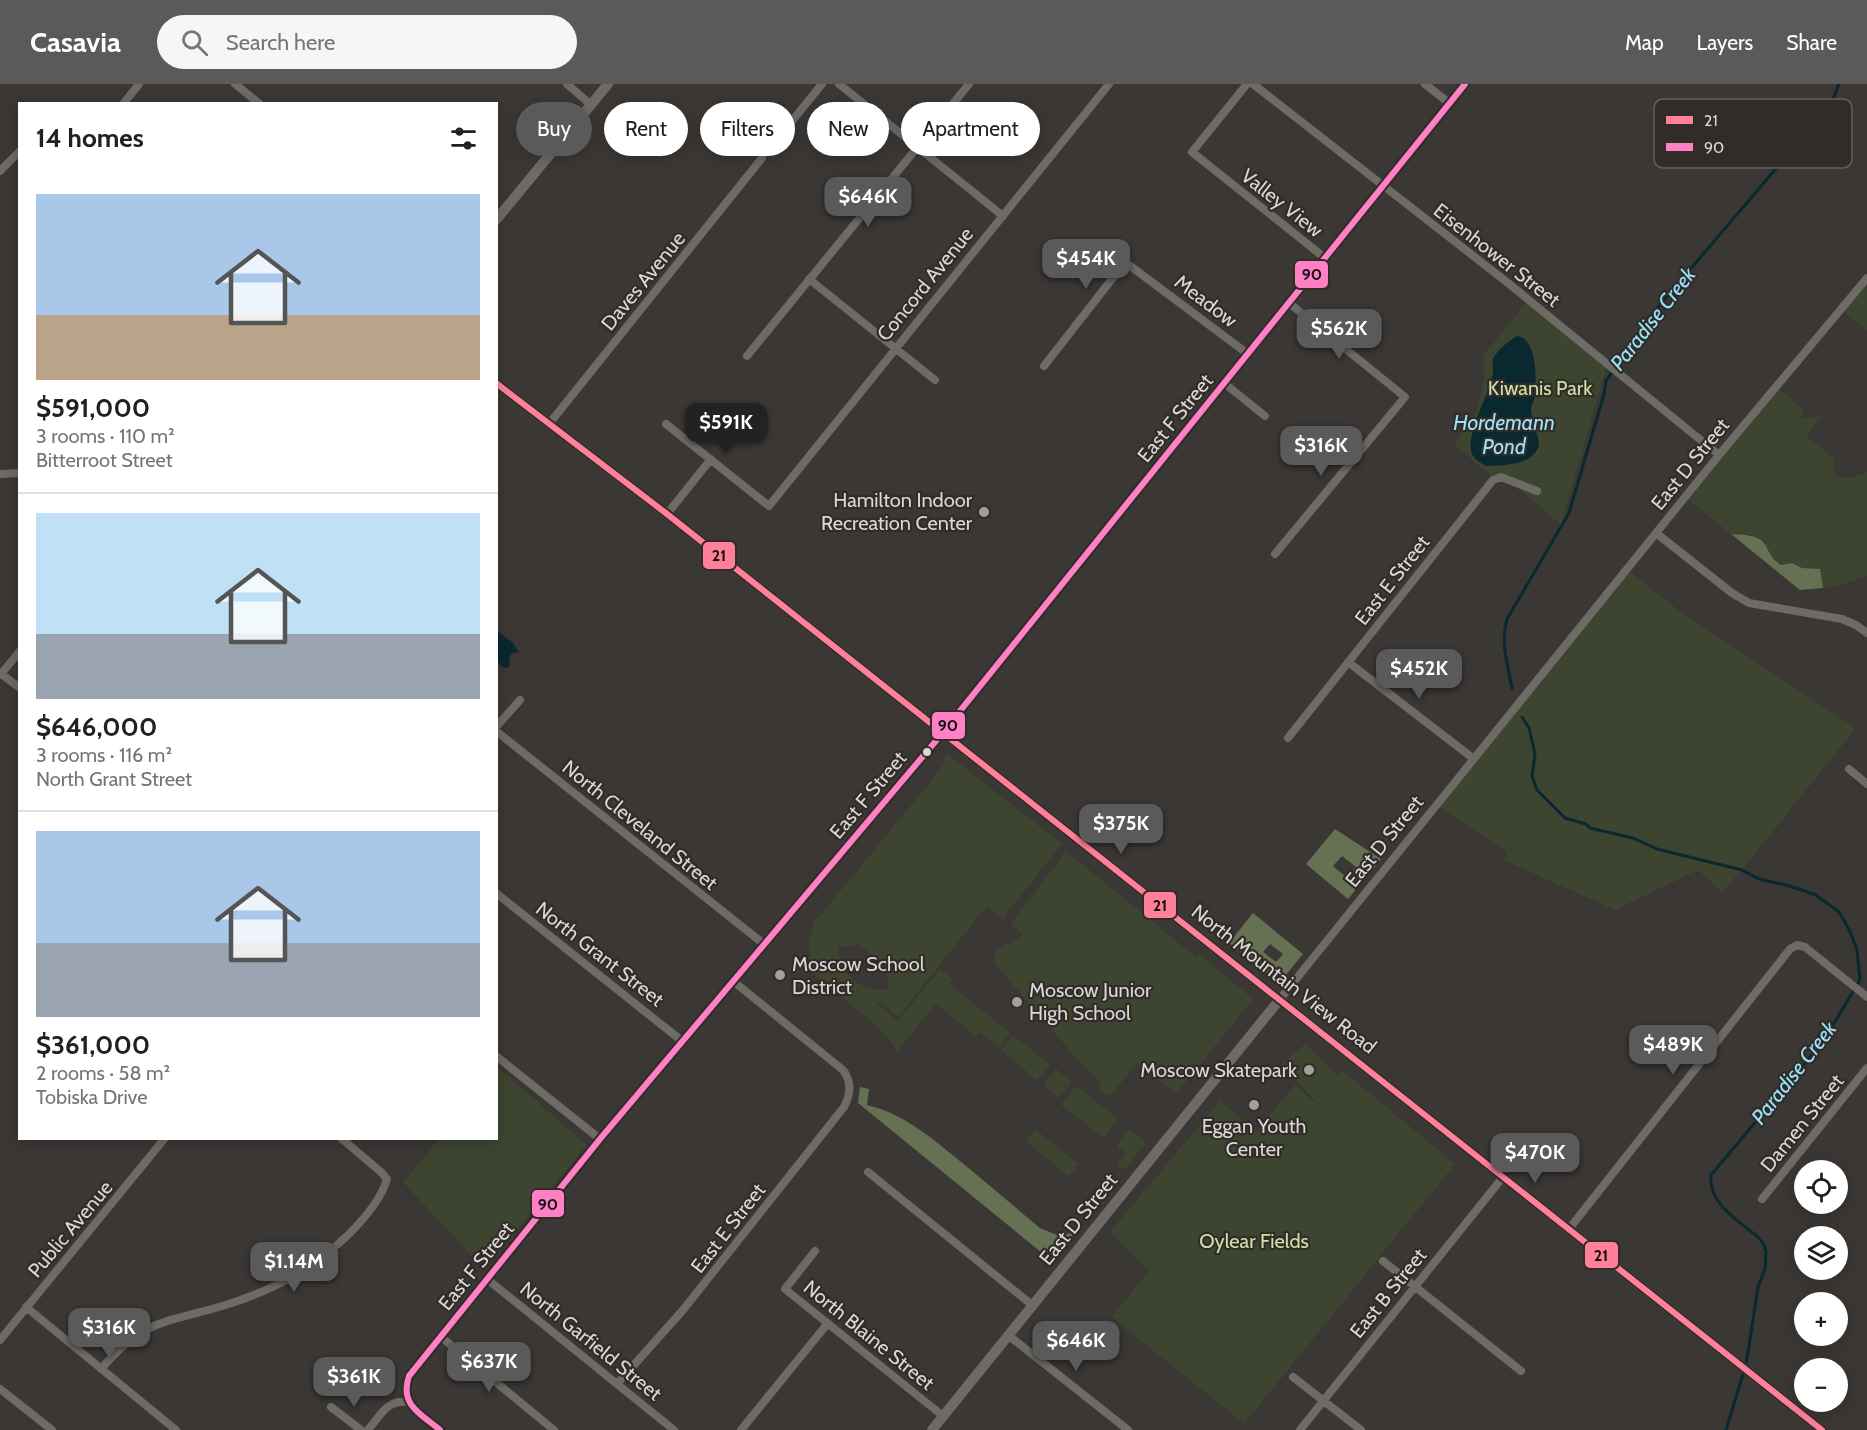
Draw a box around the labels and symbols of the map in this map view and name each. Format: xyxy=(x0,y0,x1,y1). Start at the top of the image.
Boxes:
legend xyxy=(1654,99,1852,168)
text: 21 xyxy=(1704,111,1718,130)
text: 90 xyxy=(1704,138,1724,157)
street label: Valley View xyxy=(1236,164,1328,243)
pin: $646K xyxy=(826,177,910,228)
street label: Eisenhower Street xyxy=(1429,198,1565,312)
street label: Concord Avenue xyxy=(872,222,978,346)
street label: Daves Avenue xyxy=(596,227,690,335)
pin: $454K xyxy=(1044,239,1128,290)
line badge: 90 xyxy=(1294,260,1329,289)
water label: Paradise Creek xyxy=(1605,261,1701,375)
text: 90 xyxy=(1302,265,1322,284)
street label: Meadow xyxy=(1170,270,1243,333)
pin: $562K xyxy=(1297,309,1381,360)
street label: East F Street xyxy=(1132,369,1218,467)
park label: Kiwanis Park xyxy=(1488,376,1592,400)
pin: $591K xyxy=(684,403,768,454)
water label: Hordemann Pond xyxy=(1453,410,1555,459)
street label: East D Street xyxy=(1646,413,1734,515)
pin: $316K xyxy=(1279,426,1363,477)
place label: Hamilton Indoor Recreation Center xyxy=(821,488,973,535)
marker: Hamilton Indoor Recreation Center xyxy=(977,505,991,519)
street label: East E Street xyxy=(1350,530,1435,630)
line badge: 21 xyxy=(702,541,736,570)
text: 21 xyxy=(712,546,726,565)
pin: $452K xyxy=(1377,649,1461,700)
line badge: 90 xyxy=(931,711,966,740)
text: 90 xyxy=(938,716,958,735)
street label: East F Street xyxy=(825,746,912,844)
unlabelled marker xyxy=(921,746,933,758)
street label: North Cleveland Street xyxy=(558,755,723,895)
street label: East D Street xyxy=(1340,790,1428,892)
pin: $375K xyxy=(1079,804,1163,855)
line badge: 21 xyxy=(1143,891,1177,919)
text: 21 xyxy=(1153,896,1167,915)
street label: North Grant Street xyxy=(531,897,669,1012)
street label: North Mountain View Road xyxy=(1187,899,1381,1059)
place label: Moscow School District xyxy=(792,952,925,999)
marker: Moscow School District xyxy=(773,968,787,982)
place label: Moscow Junior High School xyxy=(1029,978,1152,1025)
marker: Moscow Junior High School xyxy=(1010,995,1024,1009)
water label: Paradise Creek xyxy=(1746,1015,1842,1129)
pin: $489K xyxy=(1631,1025,1715,1076)
place label: Moscow Skatepark xyxy=(1140,1058,1297,1082)
marker: Moscow Skatepark xyxy=(1302,1063,1316,1077)
street label: Damen Street xyxy=(1755,1069,1849,1177)
marker: Eggan Youth Center xyxy=(1247,1098,1261,1112)
place label: Eggan Youth Center xyxy=(1202,1114,1306,1161)
pin: $470K xyxy=(1493,1133,1577,1184)
street label: East D Street xyxy=(1034,1168,1122,1270)
street label: Public Avenue xyxy=(23,1176,117,1282)
street label: East E Street xyxy=(686,1178,771,1278)
line badge: 90 xyxy=(531,1189,565,1218)
text: 90 xyxy=(538,1195,558,1214)
street label: East F Street xyxy=(433,1217,519,1315)
park label: Oylear Fields xyxy=(1199,1229,1309,1253)
line badge: 21 xyxy=(1584,1241,1619,1269)
pin: $1.14M xyxy=(245,1242,343,1293)
street label: East B Street xyxy=(1345,1243,1431,1343)
text: 21 xyxy=(1594,1246,1608,1265)
street label: North Blaine Street xyxy=(799,1275,939,1395)
street label: North Garfield Street xyxy=(515,1277,667,1406)
pin: $316K xyxy=(67,1308,151,1359)
pin: $646K xyxy=(1034,1321,1118,1372)
pin: $637K xyxy=(447,1342,531,1393)
pin: $361K xyxy=(312,1357,396,1408)

